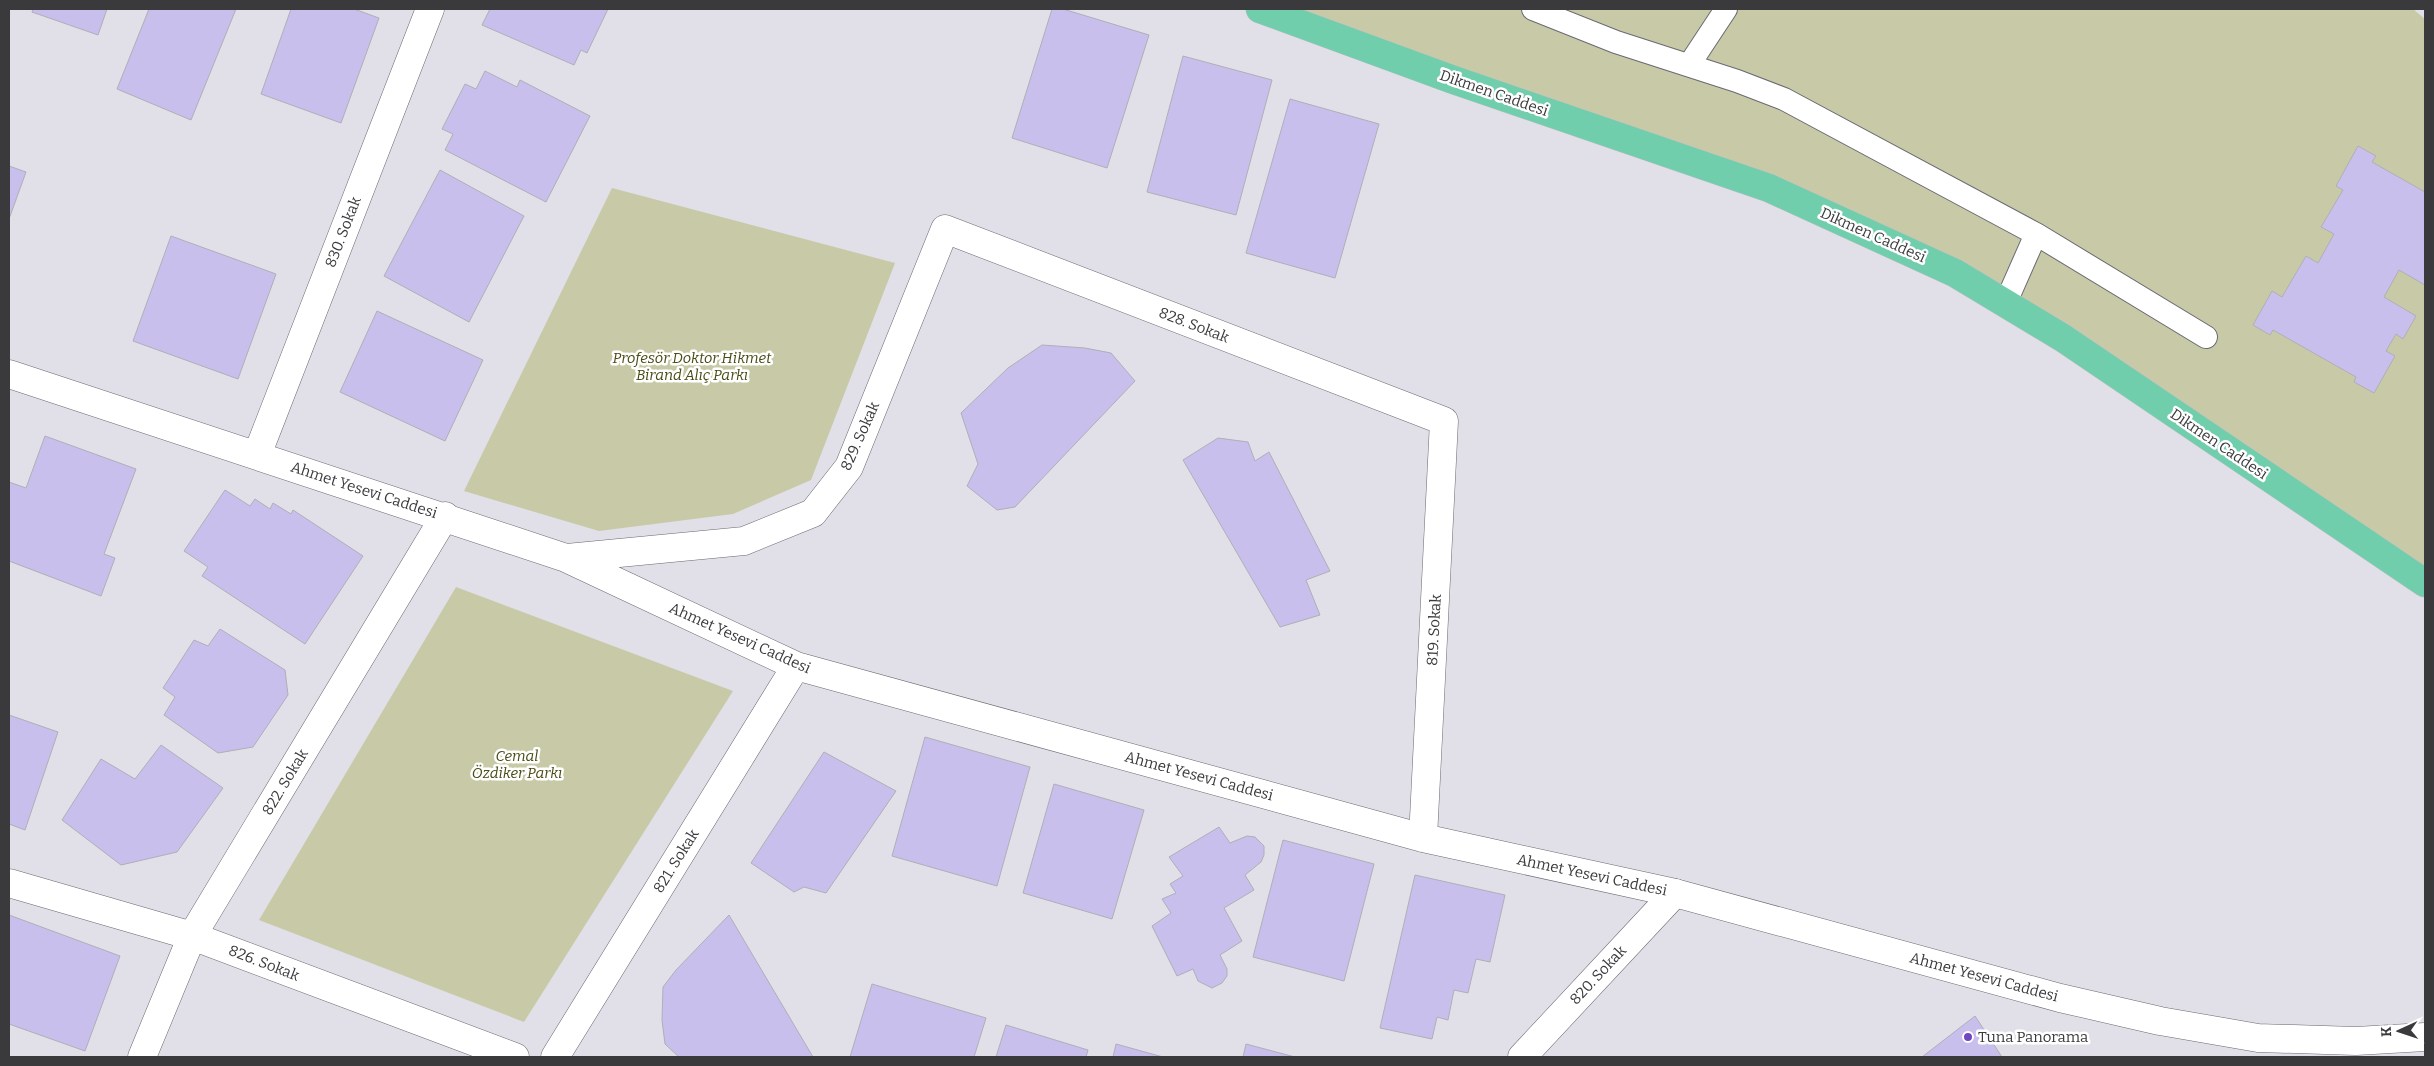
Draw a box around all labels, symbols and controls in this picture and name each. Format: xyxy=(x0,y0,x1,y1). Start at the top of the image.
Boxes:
street label: Dikmen Caddesi xyxy=(1437,66,1551,120)
street label: 830. Sokak xyxy=(321,194,365,270)
street label: Dikmen Caddesi xyxy=(1818,204,1929,267)
street label: 828. Sokak xyxy=(1156,303,1232,347)
park label: Profesör Doktor Hikmet Birand Alıç Parkı xyxy=(613,349,772,384)
street label: 829. Sokak xyxy=(837,398,883,473)
street label: Dikmen Caddesi xyxy=(2167,405,2272,483)
street label: Ahmet Yesevi Caddesi xyxy=(288,458,440,522)
street label: 819. Sokak xyxy=(1423,593,1445,666)
street label: Ahmet Yesevi Caddesi xyxy=(666,599,814,678)
street label: 822. Sokak xyxy=(258,745,312,818)
park label: Cemal Özdiker Parkı xyxy=(472,747,562,782)
street label: Ahmet Yesevi Caddesi xyxy=(1123,748,1276,805)
street label: 821. Sokak xyxy=(649,825,703,896)
street label: Ahmet Yesevi Caddesi xyxy=(1515,850,1669,900)
street label: 826. Sokak xyxy=(226,941,302,985)
street label: 820. Sokak xyxy=(1566,941,1630,1008)
street label: Ahmet Yesevi Caddesi xyxy=(1908,949,2061,1006)
north arrow xyxy=(2374,1006,2424,1056)
text: K xyxy=(2378,1026,2395,1037)
place label: Tuna Panorama xyxy=(1978,1028,2088,1046)
marker: Tuna Panorama xyxy=(1962,1031,1974,1043)

